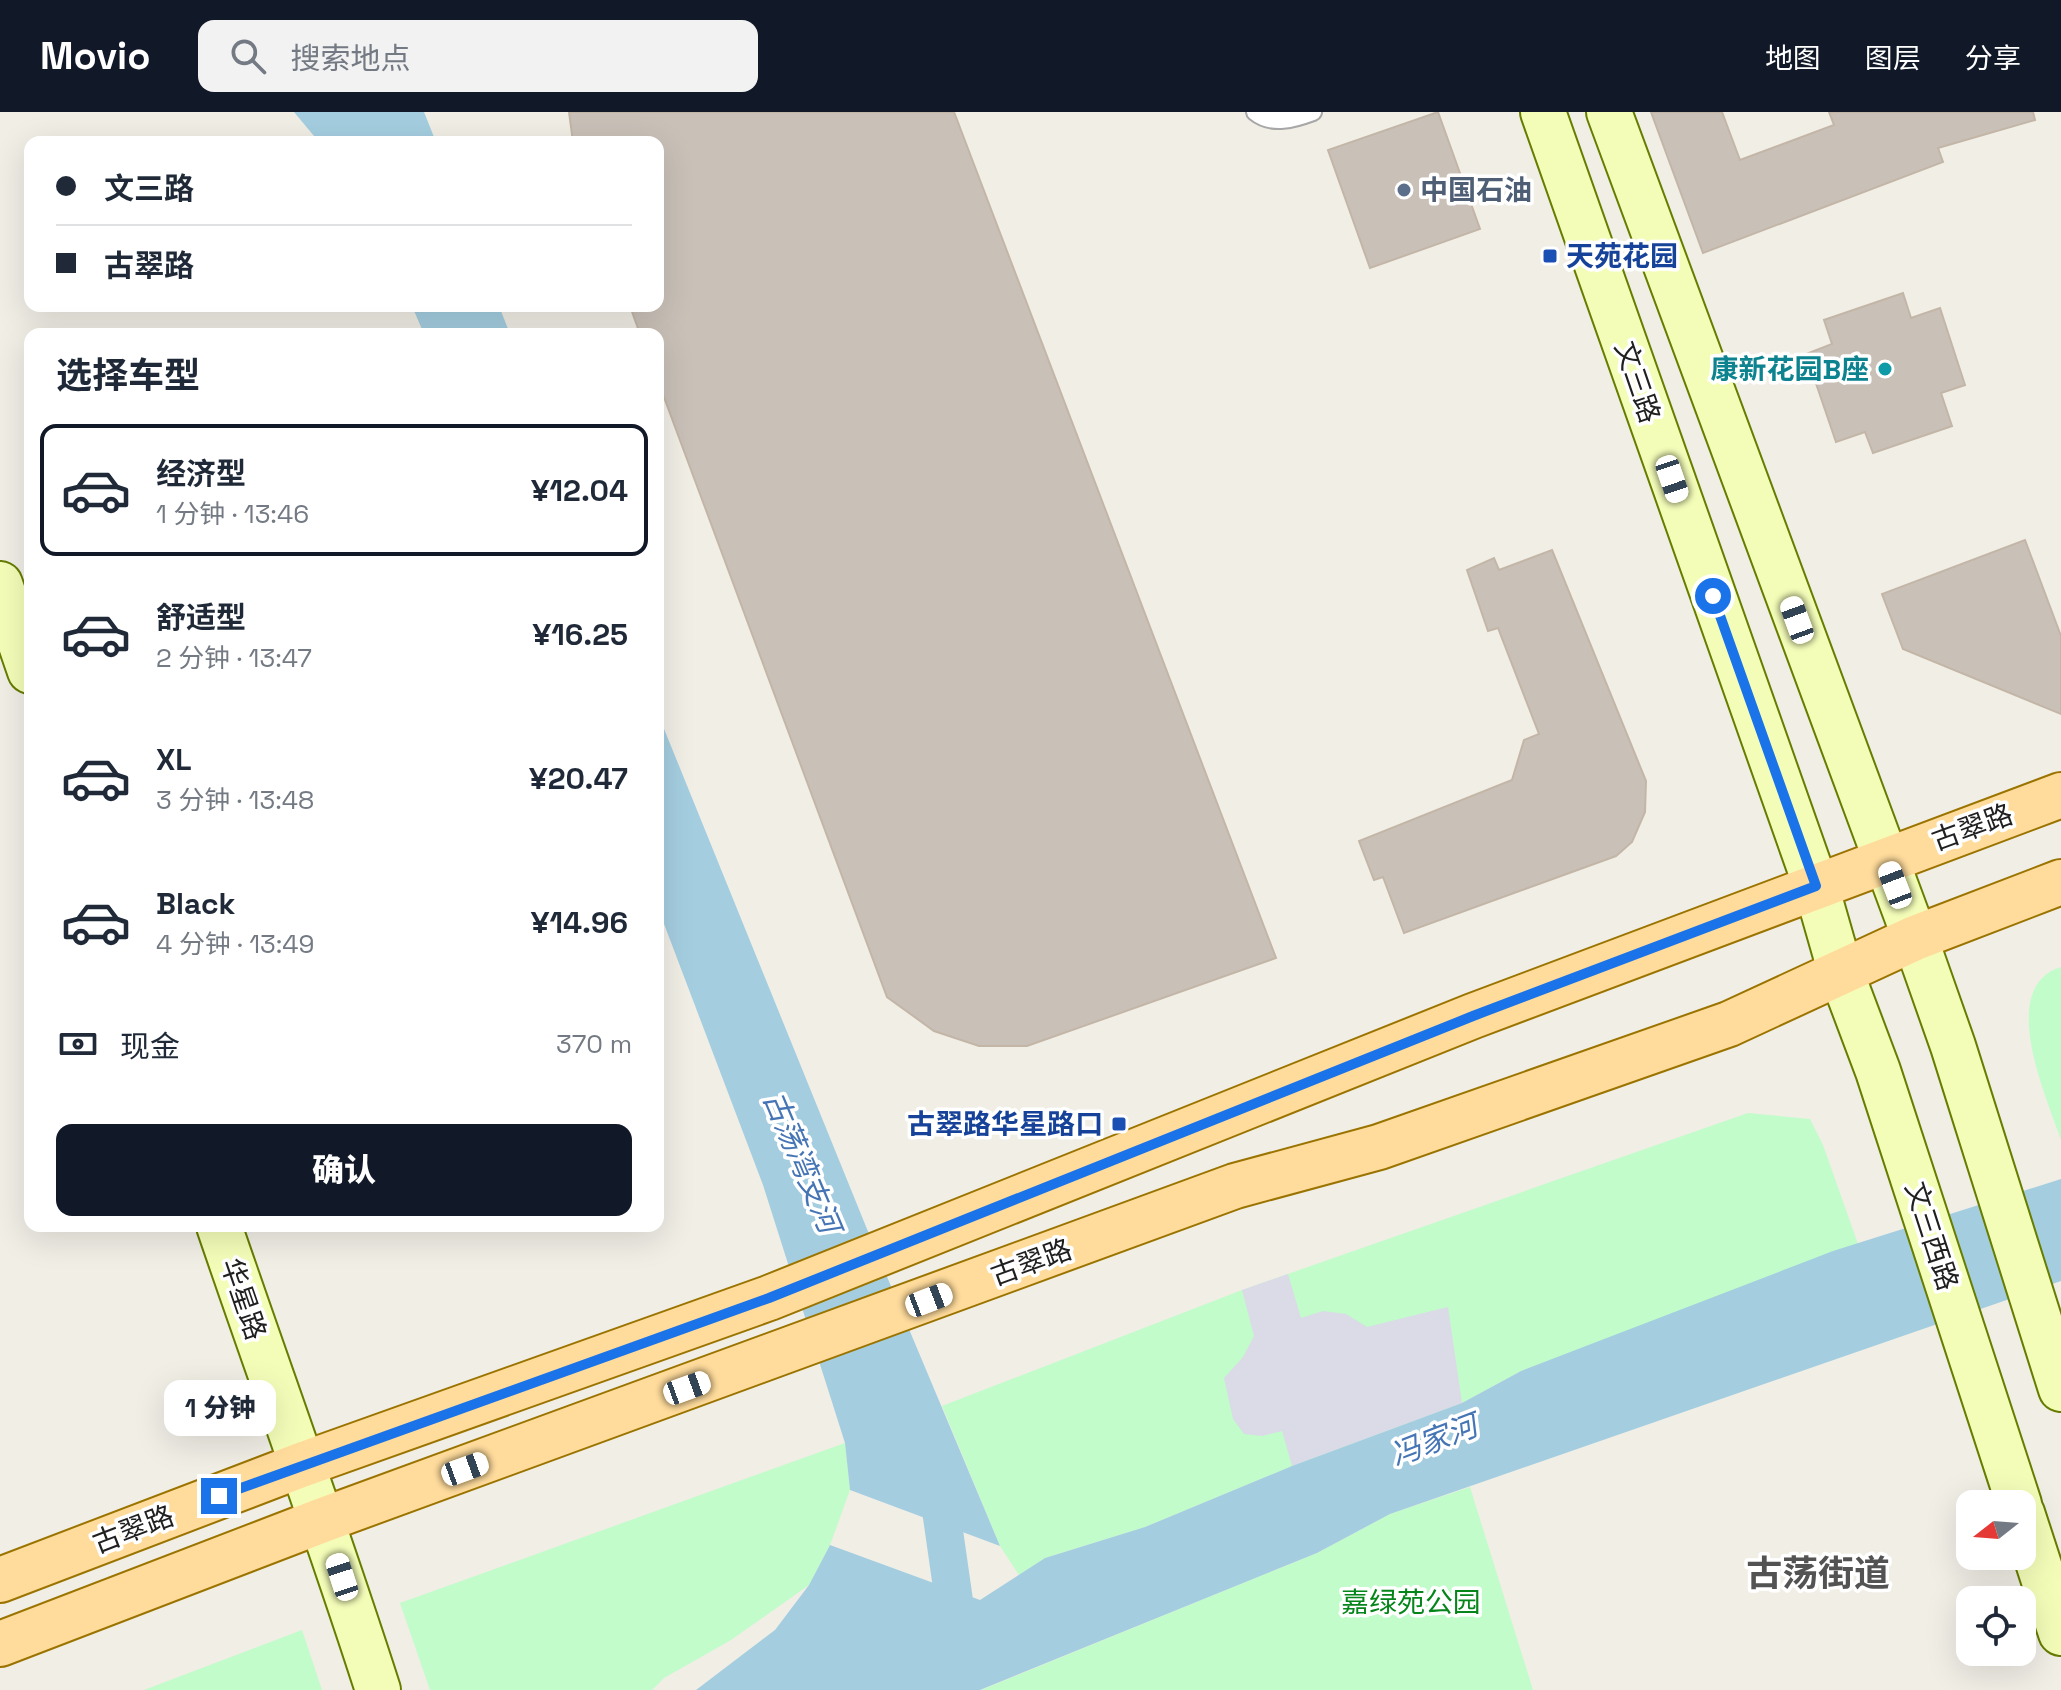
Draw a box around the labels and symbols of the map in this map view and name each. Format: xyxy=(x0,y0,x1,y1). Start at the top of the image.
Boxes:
place label: 中国石油 xyxy=(1420,172,1532,208)
marker: 中国石油 xyxy=(1395,181,1413,199)
place label: 天苑花园 xyxy=(1566,238,1678,274)
marker: 天苑花园 xyxy=(1541,247,1559,265)
street label: 文三路 xyxy=(1607,336,1669,428)
place label: 康新花园B座 xyxy=(1710,351,1869,387)
marker: 康新花园B座 xyxy=(1876,360,1894,378)
car xyxy=(1653,452,1691,506)
route start xyxy=(1695,578,1731,614)
car xyxy=(1778,593,1816,647)
street label: 古翠路 xyxy=(1926,796,2018,858)
car xyxy=(1875,858,1915,912)
water label: 古荡湾支河 xyxy=(755,1085,851,1243)
place label: 古翠路华星路口 xyxy=(907,1106,1103,1142)
marker: 古翠路华星路口 xyxy=(1110,1115,1128,1133)
street label: 文三西路 xyxy=(1898,1177,1966,1295)
street label: 古翠路 xyxy=(985,1231,1077,1293)
street label: 华星路 xyxy=(213,1253,275,1345)
car xyxy=(902,1280,956,1320)
car xyxy=(660,1369,714,1407)
callout: 1 分钟 xyxy=(163,1380,275,1436)
water label: 冯家河 xyxy=(1385,1404,1488,1474)
car xyxy=(438,1450,492,1488)
route end xyxy=(201,1478,237,1514)
north arrow xyxy=(1956,1490,2036,1570)
street label: 古翠路 xyxy=(87,1497,179,1561)
car xyxy=(323,1550,361,1604)
district label: 古荡街道 xyxy=(1746,1551,1890,1597)
park label: 嘉绿苑公园 xyxy=(1341,1584,1481,1620)

